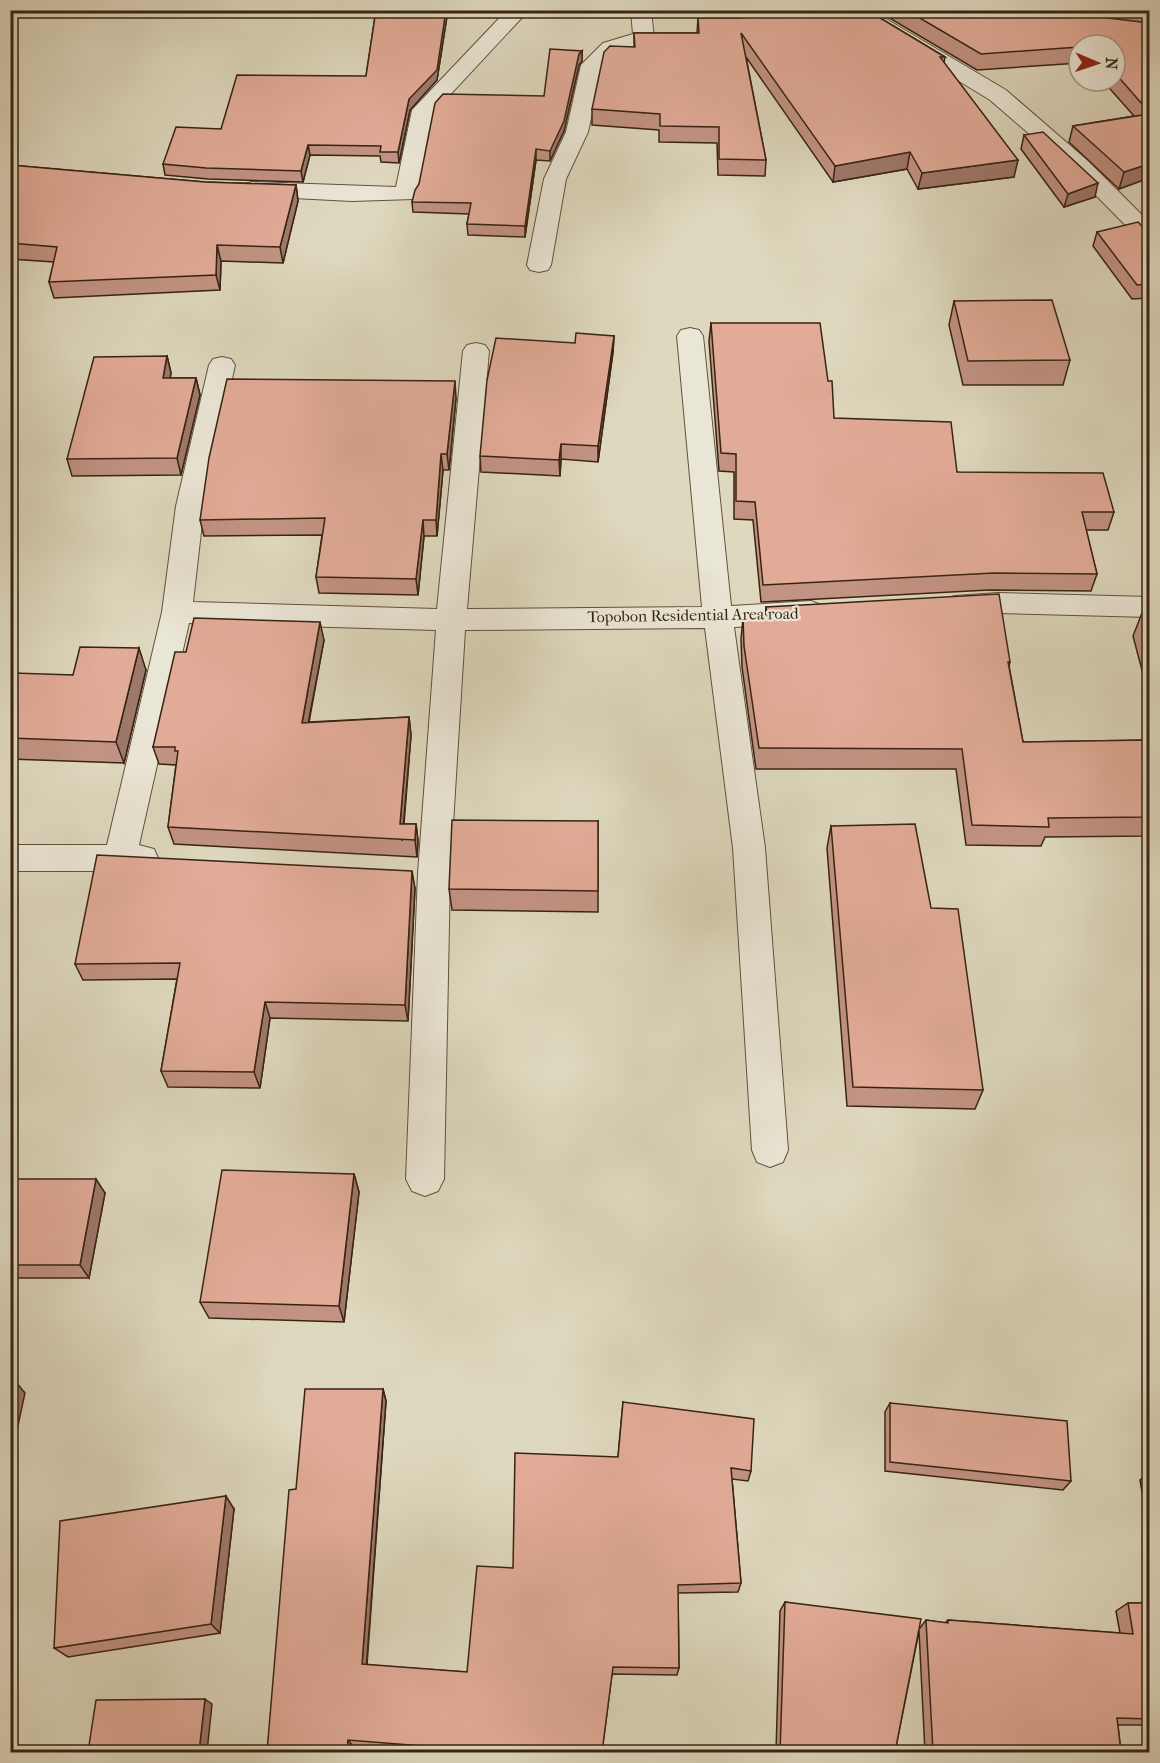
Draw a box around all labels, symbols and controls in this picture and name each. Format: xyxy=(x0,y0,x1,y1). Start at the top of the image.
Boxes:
north arrow xyxy=(1067,33,1127,93)
text: N xyxy=(1102,57,1121,71)
street label: Topobon Residential Area road xyxy=(587,604,799,626)

